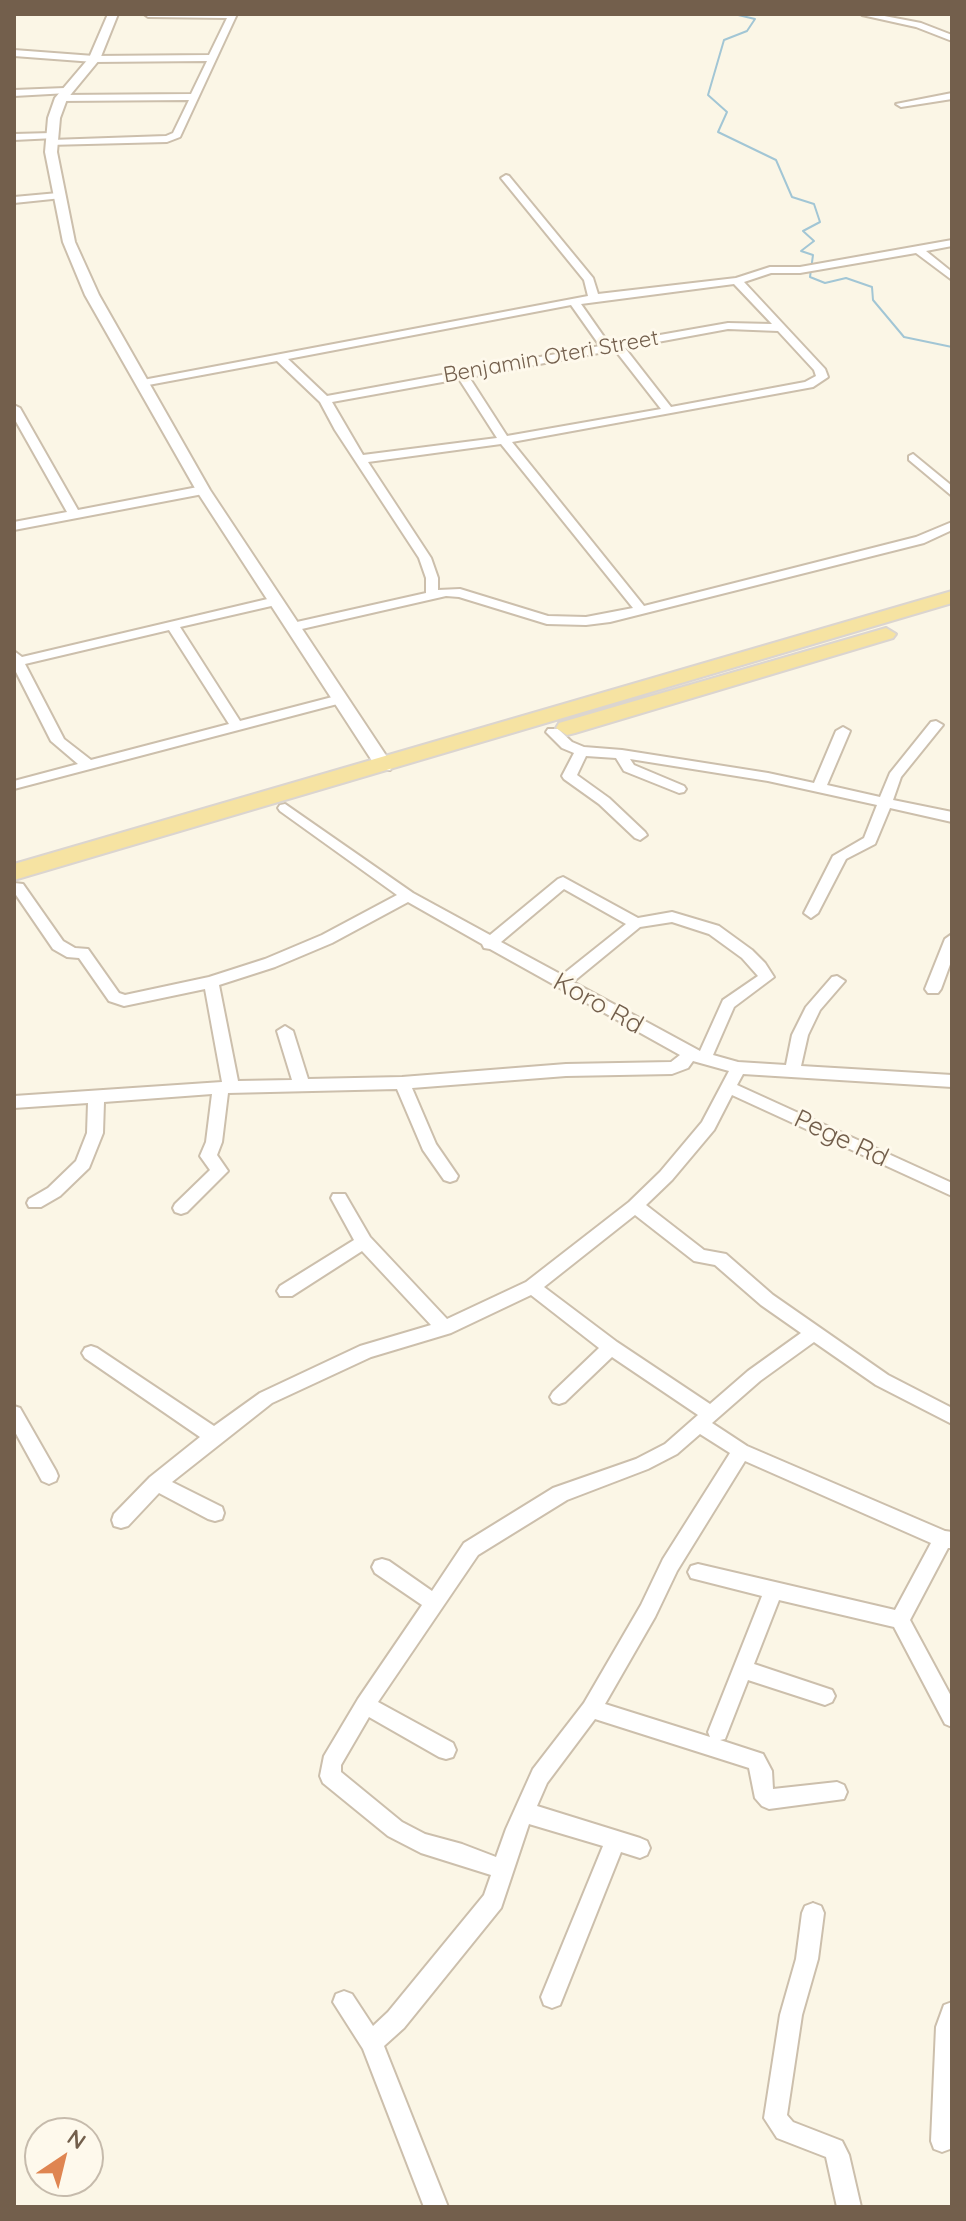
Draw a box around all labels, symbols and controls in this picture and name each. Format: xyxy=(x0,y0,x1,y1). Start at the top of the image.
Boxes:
street label: Benjamin Oteri Street xyxy=(441,325,661,389)
street label: Koro Rd xyxy=(548,967,648,1041)
street label: Pege Rd xyxy=(789,1104,893,1174)
north arrow xyxy=(24,2117,104,2197)
text: N xyxy=(62,2123,91,2155)

